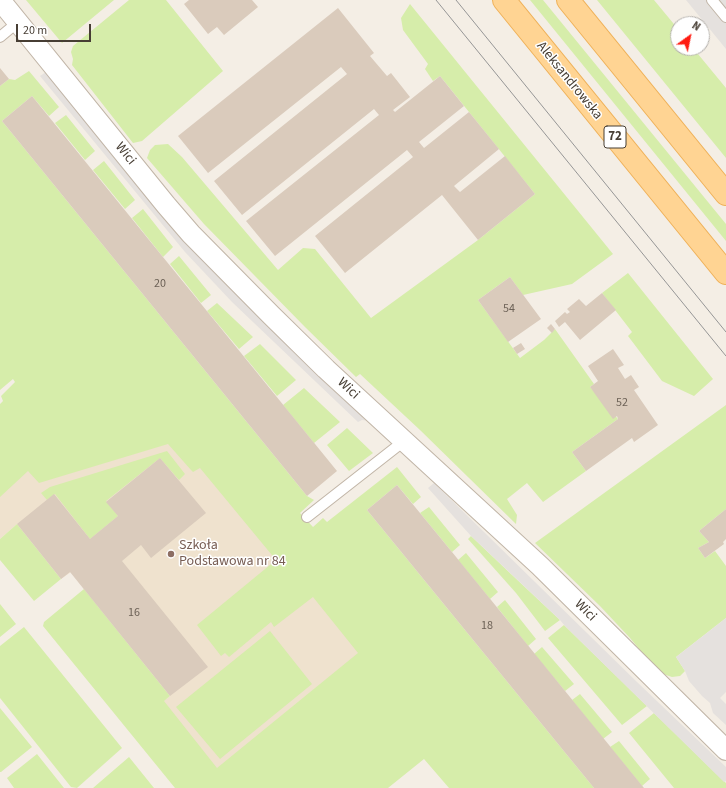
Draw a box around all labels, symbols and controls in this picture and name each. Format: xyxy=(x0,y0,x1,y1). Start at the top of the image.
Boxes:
scale bar xyxy=(18,16,93,42)
north arrow xyxy=(670,16,710,56)
text: N xyxy=(689,18,703,35)
text: 20 m xyxy=(23,22,47,39)
street label: Aleksandrowska xyxy=(532,39,606,123)
road number: 72 xyxy=(604,126,626,148)
street label: Wici xyxy=(111,139,139,169)
house number: 20 xyxy=(154,277,166,291)
house number: 54 xyxy=(503,302,515,316)
street label: Wici xyxy=(333,375,363,403)
house number: 52 xyxy=(616,396,628,410)
place label: Szkoła Podstawowa nr 84 xyxy=(179,538,286,570)
marker: Szkoła Podstawowa nr 84 xyxy=(166,549,176,559)
street label: Wici xyxy=(570,596,600,626)
house number: 16 xyxy=(128,606,140,620)
house number: 18 xyxy=(481,619,493,633)

